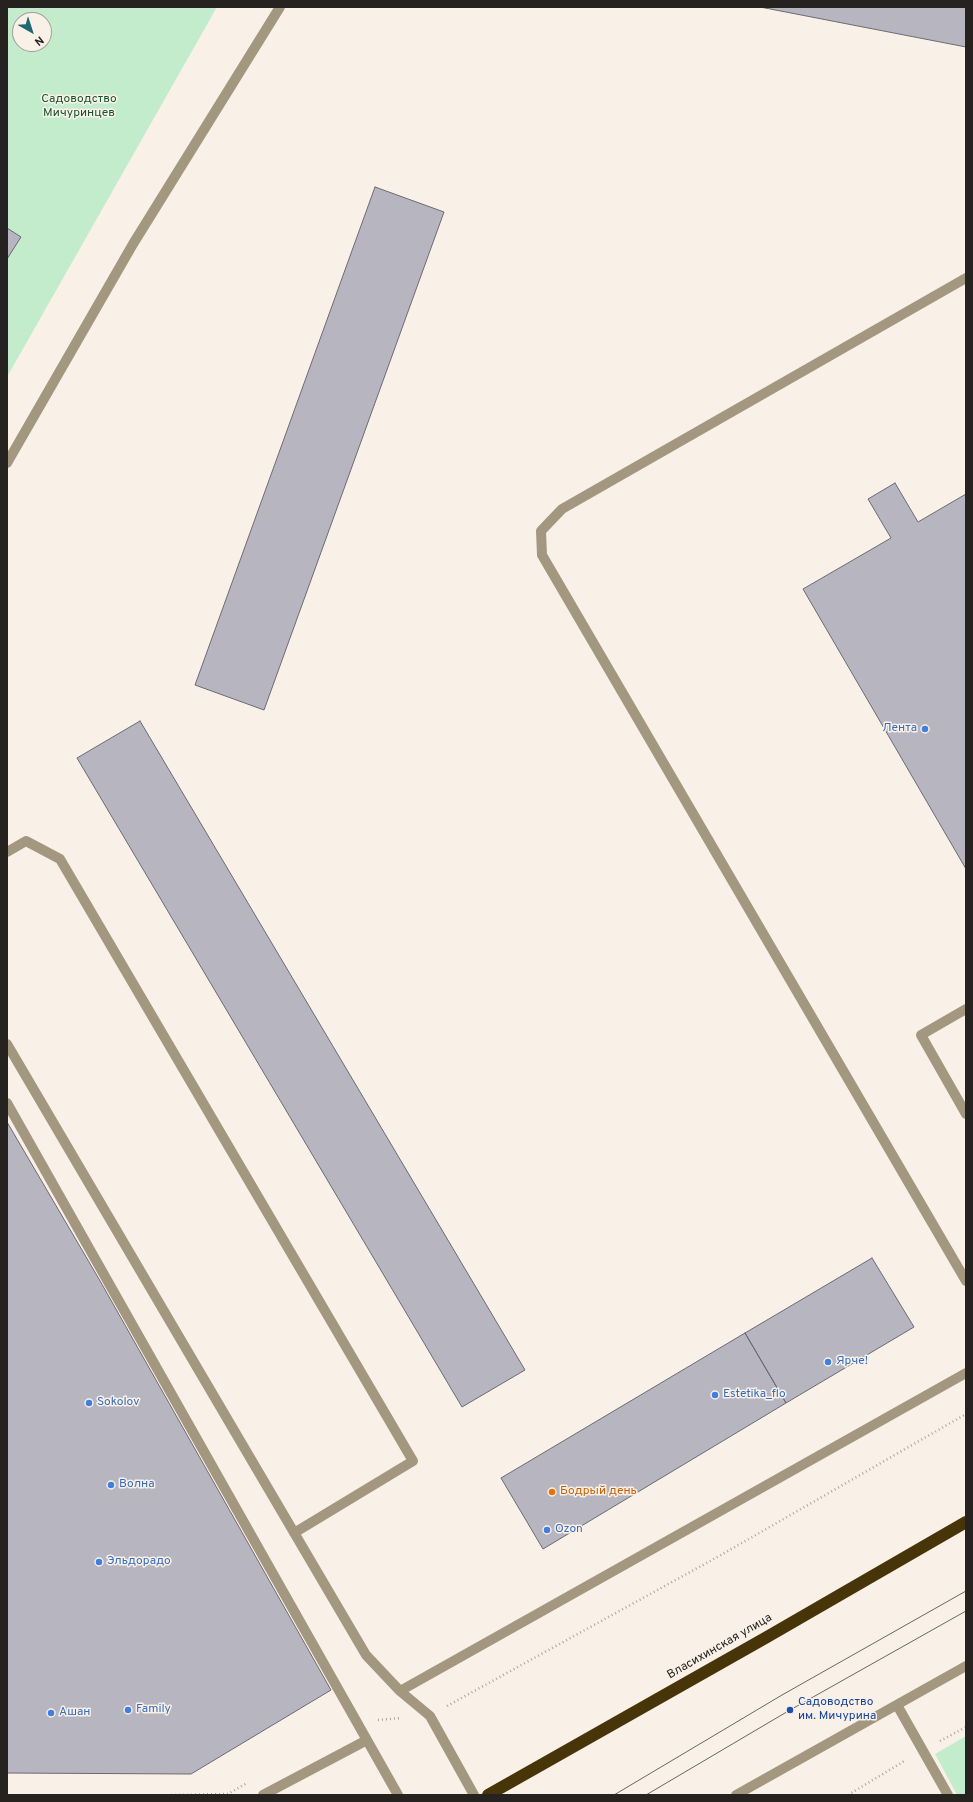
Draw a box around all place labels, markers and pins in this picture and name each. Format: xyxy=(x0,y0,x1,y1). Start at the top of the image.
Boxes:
place label: Лента xyxy=(882,722,917,736)
marker: Лента xyxy=(920,724,930,734)
place label: Ярче! xyxy=(836,1355,868,1369)
marker: Ярче! xyxy=(823,1357,833,1367)
place label: Estetika_flo xyxy=(723,1388,786,1402)
marker: Estetika_flo xyxy=(710,1390,720,1400)
place label: Sokolov xyxy=(97,1396,139,1410)
marker: Sokolov xyxy=(84,1398,94,1408)
place label: Волна xyxy=(119,1478,155,1492)
marker: Волна xyxy=(106,1480,116,1490)
place label: Бодрый день xyxy=(560,1485,637,1499)
marker: Бодрый день xyxy=(547,1487,557,1497)
place label: Ozon xyxy=(555,1523,583,1537)
marker: Ozon xyxy=(542,1525,552,1535)
place label: Эльдорадо xyxy=(107,1555,171,1569)
marker: Эльдорадо xyxy=(94,1557,104,1567)
place label: Садоводство им. Мичурина xyxy=(798,1696,876,1724)
place label: Family xyxy=(136,1703,171,1717)
marker: Family xyxy=(123,1705,133,1715)
marker: Садоводство им. Мичурина xyxy=(785,1705,795,1715)
place label: Ашан xyxy=(59,1706,90,1720)
marker: Ашан xyxy=(46,1708,56,1718)

